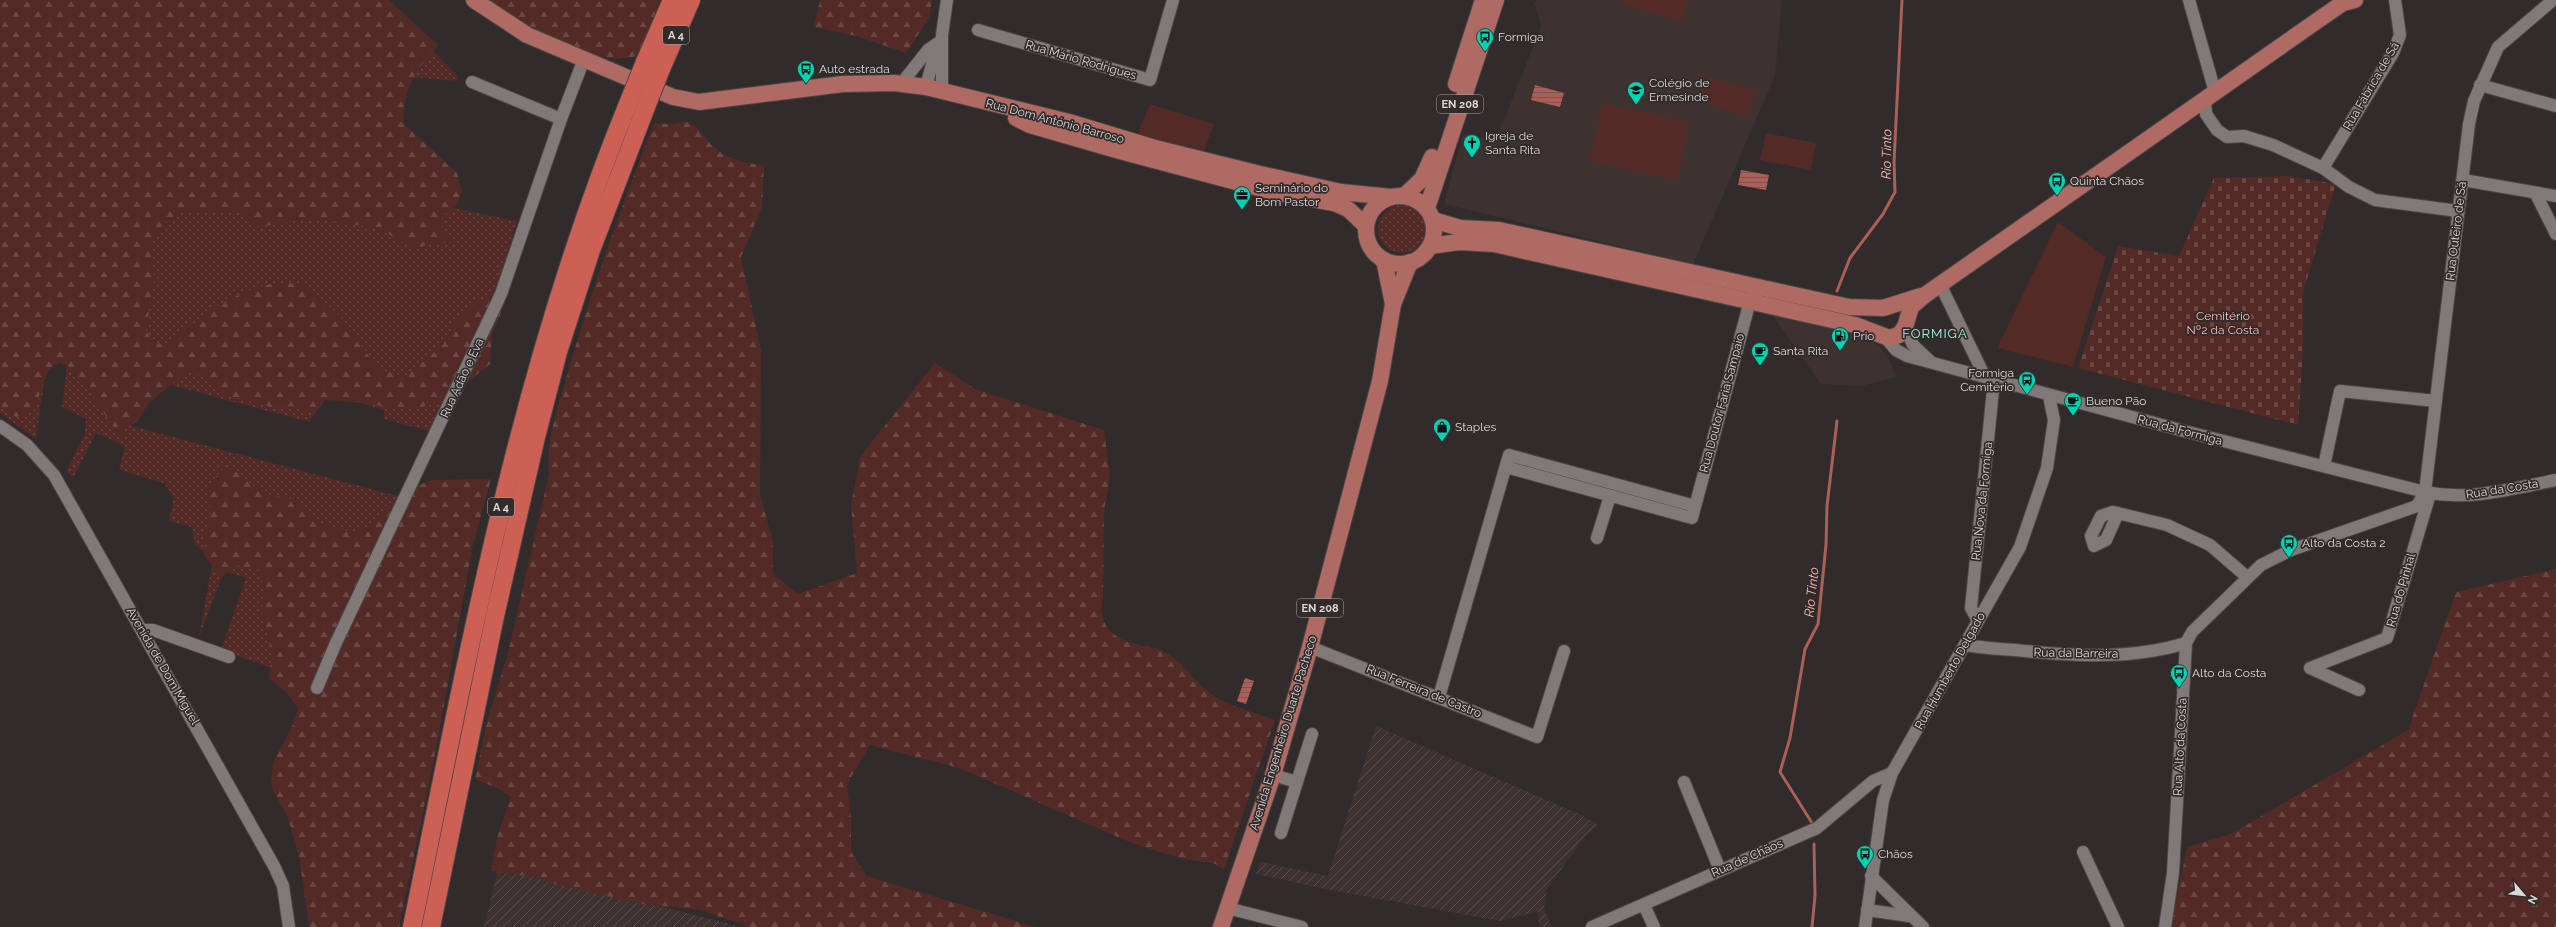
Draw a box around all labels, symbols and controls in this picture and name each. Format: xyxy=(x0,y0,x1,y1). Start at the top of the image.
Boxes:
road number: A 4 xyxy=(663,26,689,44)
bus stop icon: Formiga xyxy=(1475,27,1495,52)
place label: Formiga xyxy=(1498,30,1544,44)
street label: Rua Mário Rodrigues xyxy=(1024,37,1138,83)
street label: Rua Fábrica de Sá xyxy=(2340,40,2402,132)
bus stop icon: Auto estrada xyxy=(796,59,816,84)
place label: Auto estrada xyxy=(819,62,890,76)
place label: Colégio de Ermesinde xyxy=(1649,76,1709,104)
school or university icon: Colégio de Ermesinde xyxy=(1626,80,1646,105)
road number: EN 208 xyxy=(1437,95,1483,113)
street label: Rua Dom António Barroso xyxy=(984,96,1126,146)
place label: Igreja de Santa Rita xyxy=(1485,129,1540,157)
water label: Rio Tinto xyxy=(1879,129,1894,179)
church icon: Igreja de Santa Rita xyxy=(1462,133,1482,158)
bus stop icon: Quinta Chãos xyxy=(2047,171,2067,196)
place label: Quinta Chãos xyxy=(2070,174,2144,188)
place label: Seminário do Bom Pastor xyxy=(1255,181,1328,209)
street label: Rua Outeiro de Sá xyxy=(2443,181,2469,281)
office icon: Seminário do Bom Pastor xyxy=(1232,185,1252,210)
park label: Cemitério Nº2 da Costa xyxy=(2187,309,2259,337)
fuel station icon: Prio xyxy=(1830,326,1850,351)
district label: FORMIGA xyxy=(1902,326,1968,341)
place label: Prio xyxy=(1853,329,1874,343)
street label: Rua Doutor Faria Sampaio xyxy=(1697,332,1747,474)
street label: Rua Adão e Eva xyxy=(437,336,487,420)
cafe icon: Santa Rita xyxy=(1750,341,1770,366)
place label: Santa Rita xyxy=(1773,344,1828,358)
place label: Formiga Cemitério xyxy=(1960,366,2014,394)
bus stop icon: Formiga Cemitério xyxy=(2017,370,2037,395)
cafe icon: Bueno Pão xyxy=(2063,391,2083,416)
place label: Bueno Pão xyxy=(2086,394,2146,408)
street label: Rua da Formiga xyxy=(2136,412,2224,448)
shop icon: Staples xyxy=(1432,417,1452,442)
place label: Staples xyxy=(1455,420,1496,434)
street label: Rua Nova da Formiga xyxy=(1969,441,1995,561)
street label: Rua da Costa xyxy=(2465,476,2539,502)
road number: A 4 xyxy=(488,498,514,516)
bus stop icon: Alto da Costa 2 xyxy=(2279,533,2299,558)
place label: Alto da Costa 2 xyxy=(2302,536,2386,550)
street label: Rua do Pinhal xyxy=(2384,551,2418,628)
water label: Rio Tinto xyxy=(1801,566,1822,618)
road number: EN 208 xyxy=(1297,599,1343,617)
street label: Avenida de Dom Miguel xyxy=(124,605,203,728)
street label: Rua Humberto Delgado xyxy=(1912,610,1988,732)
street label: Avenida Engenheiro Duarte Pacheco xyxy=(1247,634,1319,832)
street label: Rua da Barreira xyxy=(2034,645,2118,661)
street label: Rua Ferreira de Castro xyxy=(1364,661,1484,721)
bus stop icon: Alto da Costa xyxy=(2169,663,2189,688)
place label: Alto da Costa xyxy=(2192,666,2266,680)
street label: Rua Alto da Costa xyxy=(2170,698,2190,796)
street label: Rua de Chãos xyxy=(1709,836,1785,880)
bus stop icon: Chãos xyxy=(1855,844,1875,869)
place label: Chãos xyxy=(1878,847,1913,861)
north arrow xyxy=(2504,875,2544,915)
text: N xyxy=(2525,893,2540,906)

